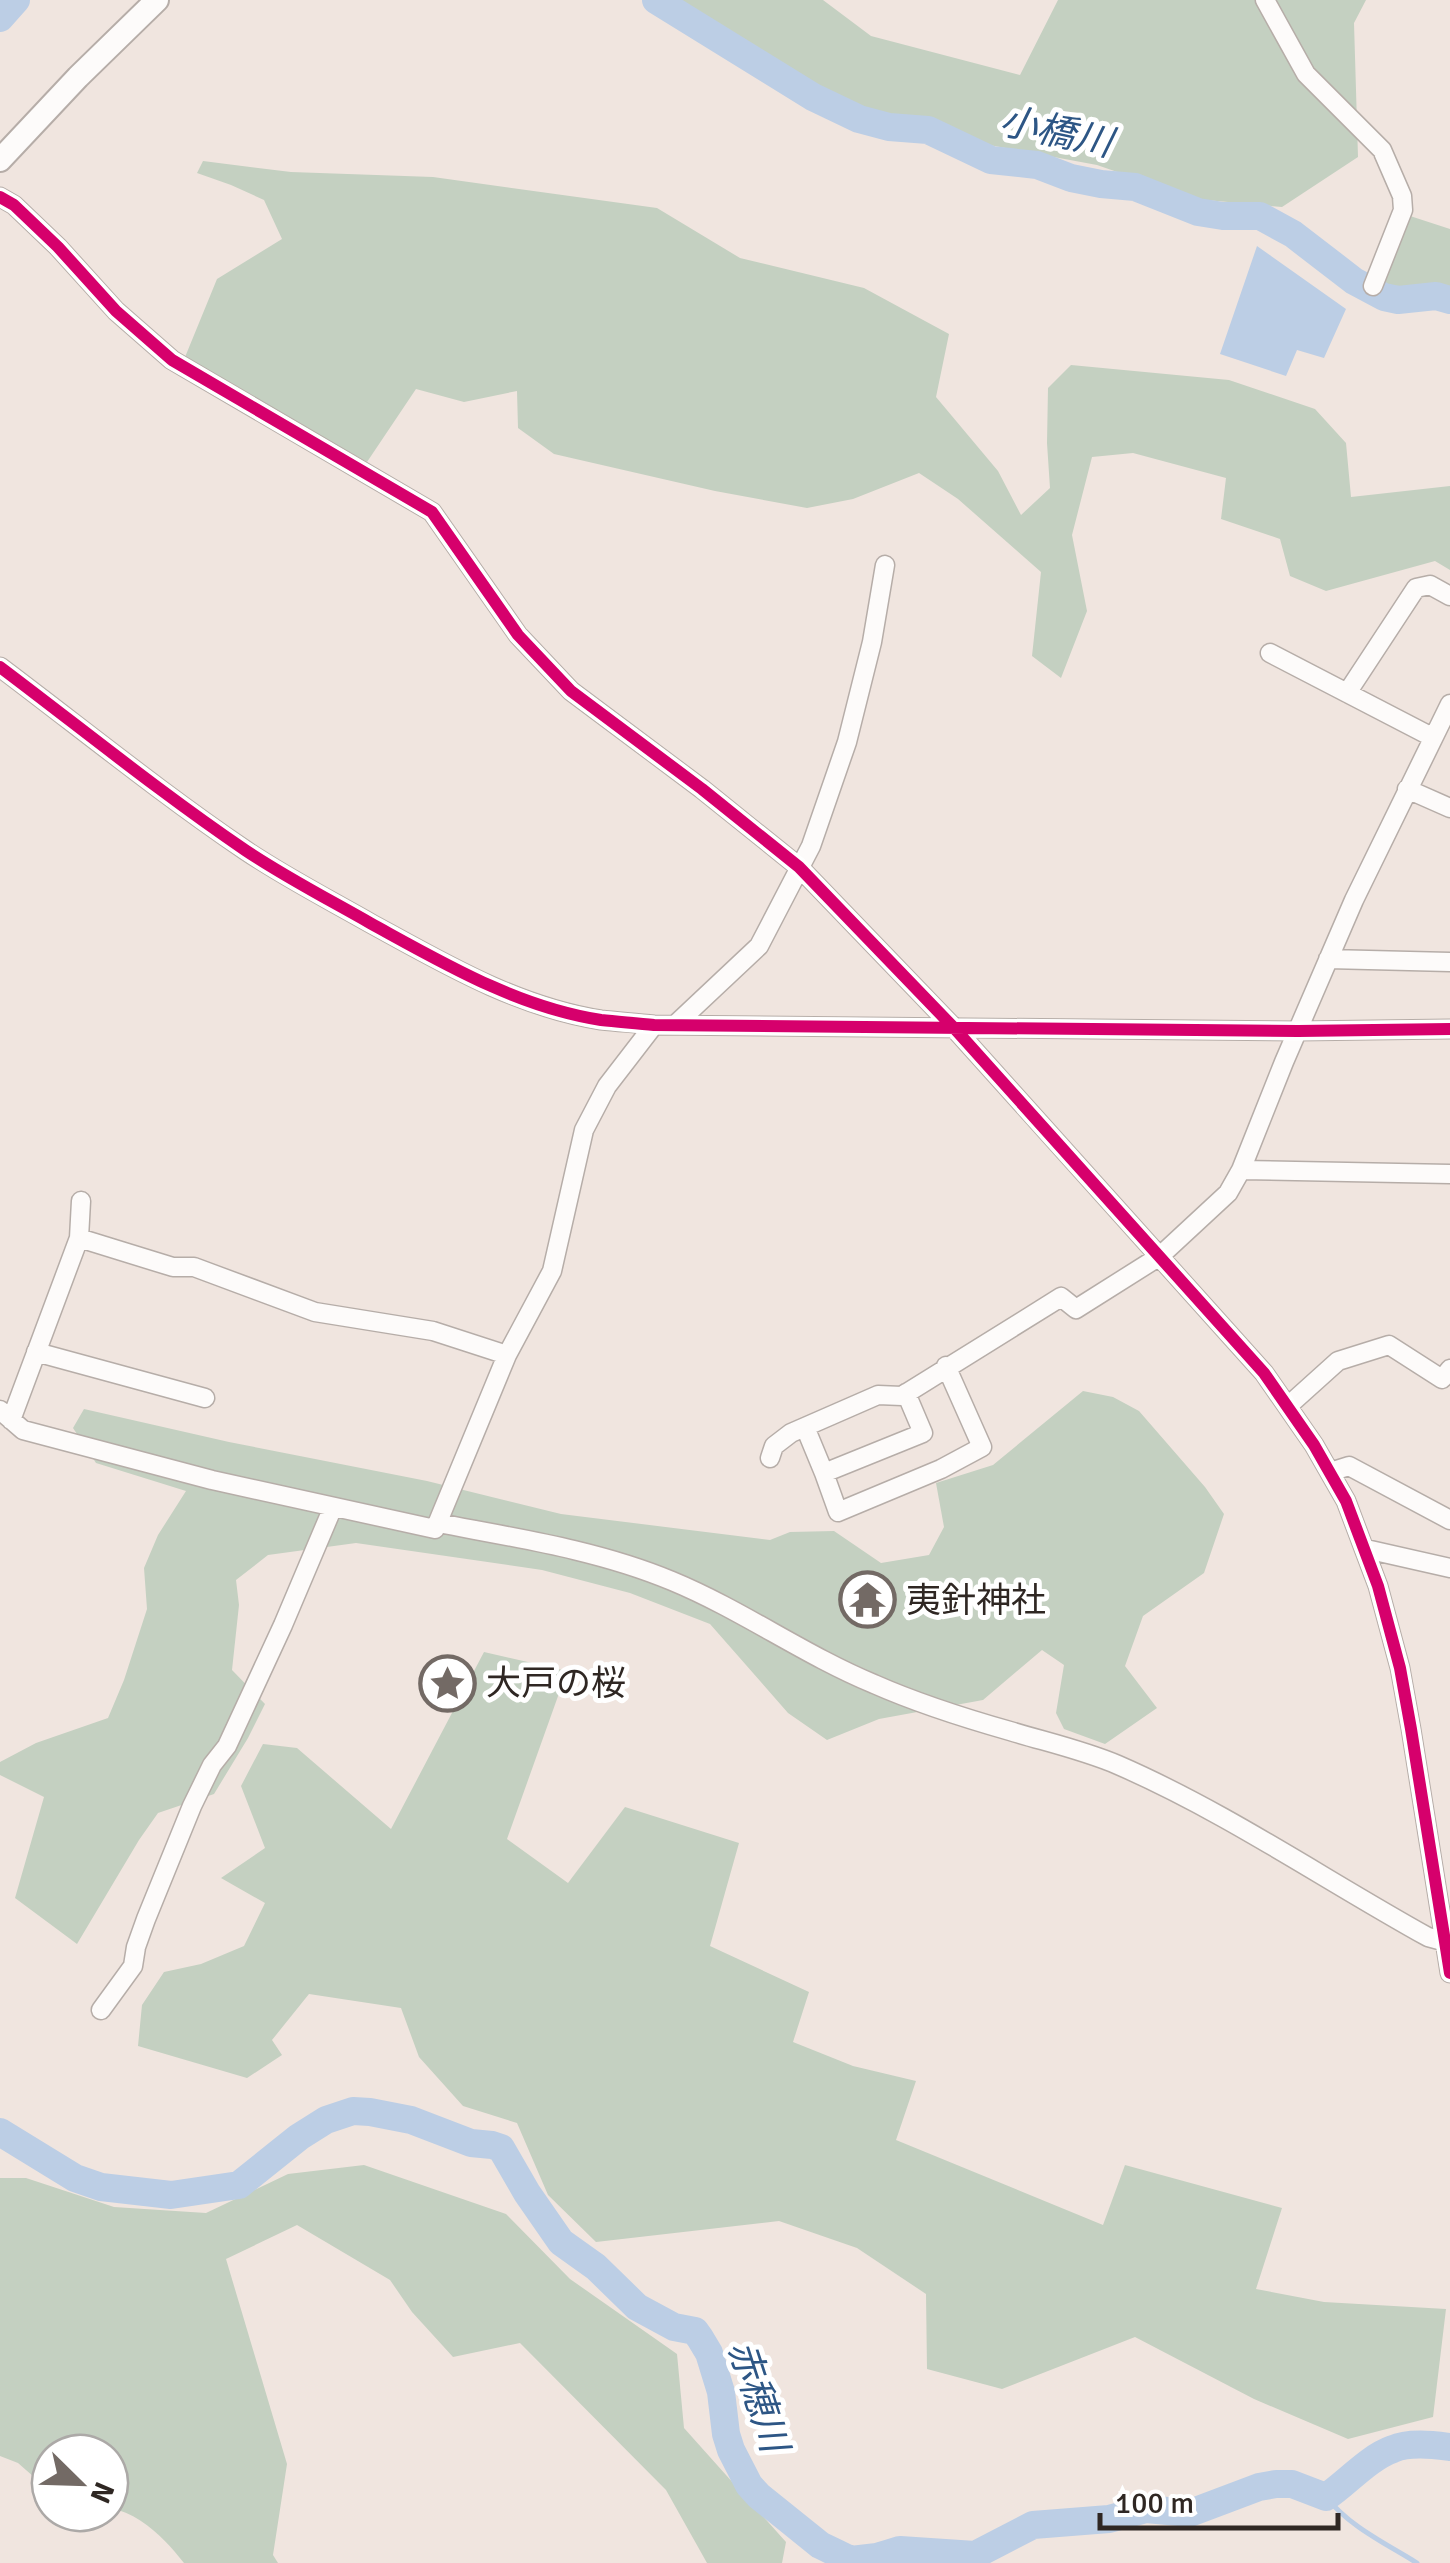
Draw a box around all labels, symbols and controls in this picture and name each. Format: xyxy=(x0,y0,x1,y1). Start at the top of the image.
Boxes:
water label: 小橋川 xyxy=(995,97,1121,168)
temple icon: 夷針神社 xyxy=(837,1570,897,1630)
place label: 夷針神社 xyxy=(906,1579,1046,1622)
place icon: 大戸の桜 xyxy=(417,1653,477,1713)
place label: 大戸の桜 xyxy=(486,1662,626,1705)
water label: 赤穂川 xyxy=(718,2335,799,2461)
north arrow xyxy=(30,2433,130,2533)
scale bar xyxy=(1100,2468,1338,2530)
text: N xyxy=(83,2477,122,2508)
text: 100 m xyxy=(1115,2485,1194,2522)

